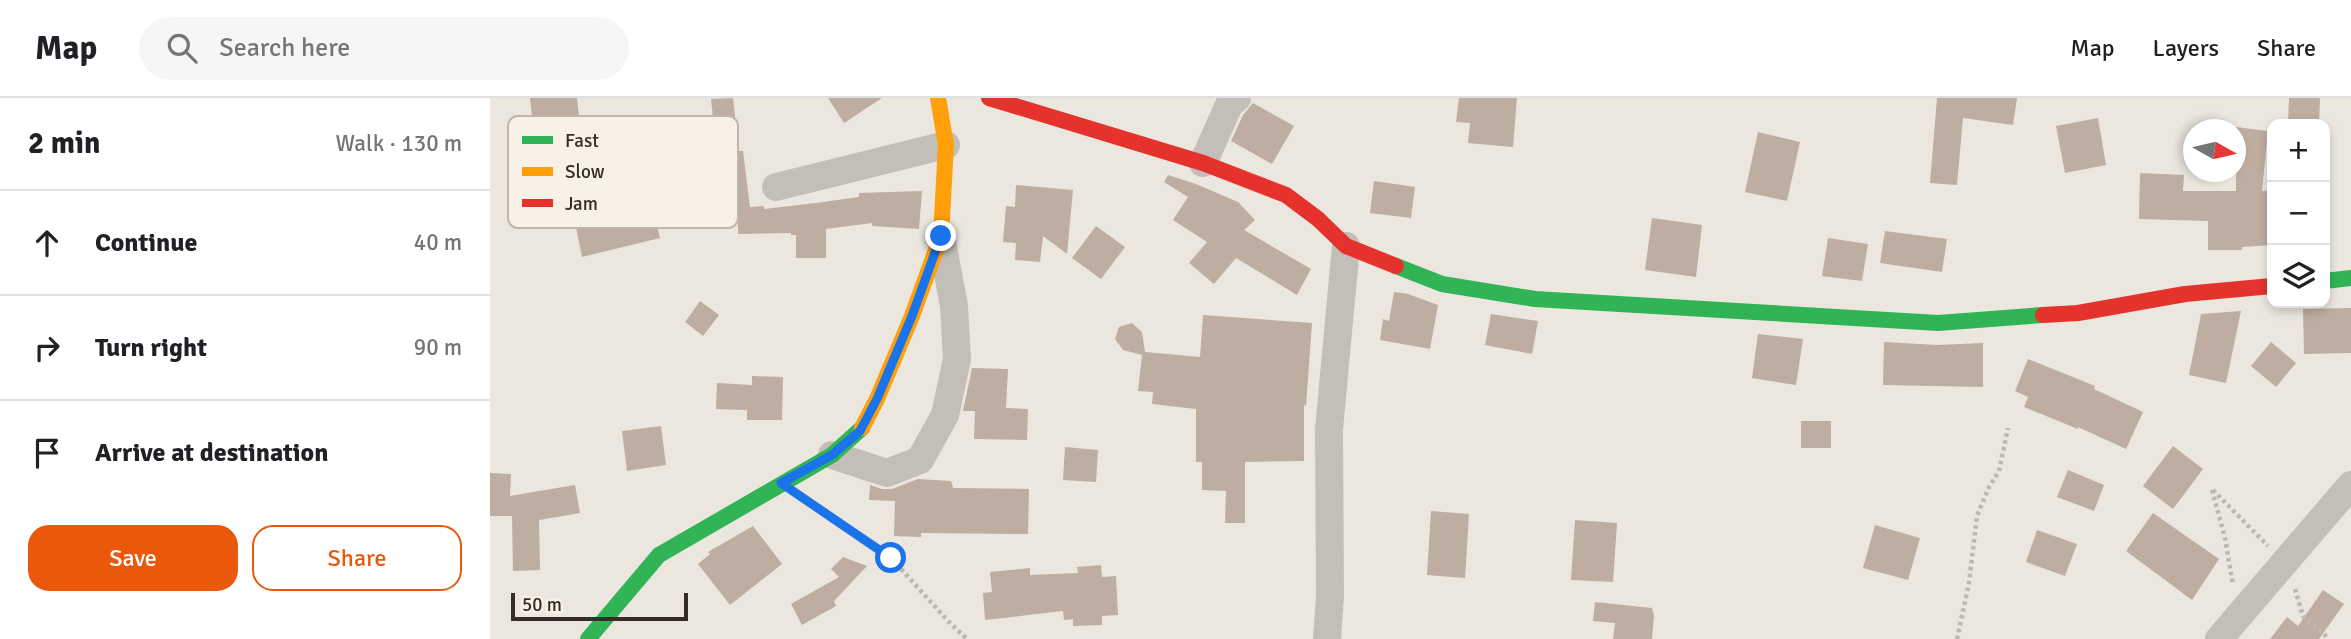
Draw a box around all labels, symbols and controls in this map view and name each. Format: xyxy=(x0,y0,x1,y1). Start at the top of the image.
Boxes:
search box xyxy=(139,17,629,80)
text: Map xyxy=(35,28,97,69)
icon: search xyxy=(163,29,201,67)
text: Search here xyxy=(219,32,350,64)
text: Map xyxy=(2070,33,2115,63)
text: Layers xyxy=(2153,33,2219,63)
text: Share xyxy=(2257,33,2316,63)
legend xyxy=(508,116,738,228)
north arrow xyxy=(2183,119,2246,182)
map controls xyxy=(2267,119,2330,308)
button: + xyxy=(2267,119,2330,182)
text: 2 min xyxy=(28,125,100,162)
text: Walk · 130 m xyxy=(336,129,462,158)
text: Fast xyxy=(565,129,599,153)
text: Slow xyxy=(565,160,605,184)
button: − xyxy=(2267,182,2330,245)
text: Jam xyxy=(565,192,598,216)
route end xyxy=(925,220,956,251)
icon: ahead xyxy=(28,224,66,262)
text: Continue xyxy=(95,227,197,259)
text: 40 m xyxy=(414,228,462,257)
button: layers xyxy=(2267,245,2330,308)
icon: right xyxy=(28,329,66,367)
text: Turn right xyxy=(95,332,207,364)
text: 90 m xyxy=(414,333,462,362)
icon: arrive xyxy=(28,434,66,472)
text: Arrive at destination xyxy=(95,437,328,469)
button: Save xyxy=(28,525,238,591)
button: Share xyxy=(252,525,462,591)
route start xyxy=(875,542,906,573)
scale bar xyxy=(511,590,688,622)
text: 50 m xyxy=(522,593,562,617)

